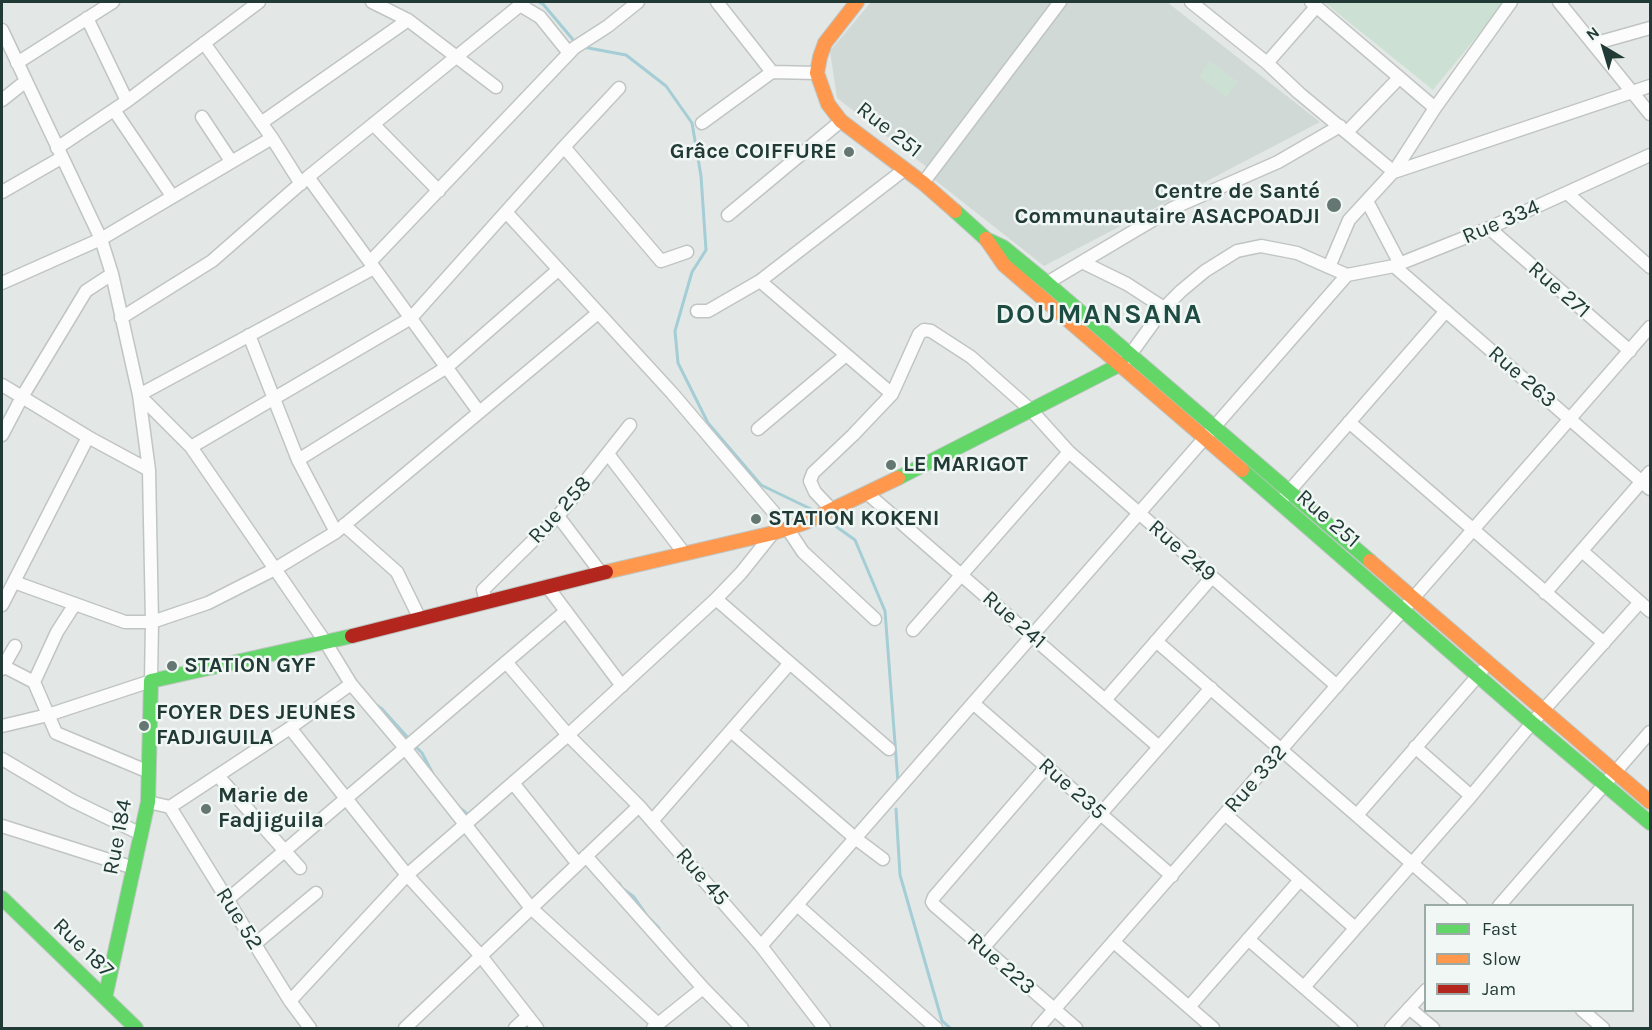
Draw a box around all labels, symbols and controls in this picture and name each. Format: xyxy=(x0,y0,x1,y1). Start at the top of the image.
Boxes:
north arrow xyxy=(1574,18,1634,78)
text: N xyxy=(1582,22,1603,44)
street label: Rue 251 xyxy=(851,96,927,164)
place label: Grâce COIFFURE xyxy=(670,139,837,165)
marker: Grâce COIFFURE xyxy=(842,145,856,159)
place label: Centre de Santé Communautaire ASACPOADJI xyxy=(1014,179,1320,230)
street label: Rue 334 xyxy=(1458,194,1544,250)
marker: Centre de Santé Communautaire ASACPOADJI xyxy=(1325,196,1343,214)
street label: Rue 271 xyxy=(1523,256,1595,324)
district label: DOUMANSANA xyxy=(995,298,1203,332)
street label: Rue 263 xyxy=(1483,340,1561,414)
place label: LE MARIGOT xyxy=(903,452,1028,478)
marker: LE MARIGOT xyxy=(884,458,898,472)
street label: Rue 258 xyxy=(523,471,597,549)
street label: Rue 251 xyxy=(1291,484,1365,554)
place label: STATION KOKENI xyxy=(768,506,939,532)
marker: STATION KOKENI xyxy=(749,512,763,526)
street label: Rue 249 xyxy=(1143,514,1221,588)
street label: Rue 241 xyxy=(977,585,1051,655)
place label: STATION GYF xyxy=(184,653,316,679)
marker: STATION GYF xyxy=(165,659,179,673)
place label: FOYER DES JEUNES FADJIGUILA xyxy=(156,700,356,752)
marker: FOYER DES JEUNES FADJIGUILA xyxy=(137,719,151,733)
street label: Rue 332 xyxy=(1219,739,1293,819)
street label: Rue 235 xyxy=(1033,752,1111,826)
place label: Marie de Fadjiguila xyxy=(218,783,324,834)
street label: Rue 184 xyxy=(98,797,138,877)
marker: Marie de Fadjiguila xyxy=(199,802,213,816)
street label: Rue 45 xyxy=(670,843,734,911)
street label: Rue 52 xyxy=(210,883,268,955)
legend xyxy=(1424,904,1634,1012)
street label: Rue 187 xyxy=(47,913,119,983)
text: Fast xyxy=(1482,918,1517,940)
street label: Rue 223 xyxy=(961,927,1041,1001)
text: Slow xyxy=(1482,948,1521,970)
text: Jam xyxy=(1482,978,1516,1000)

